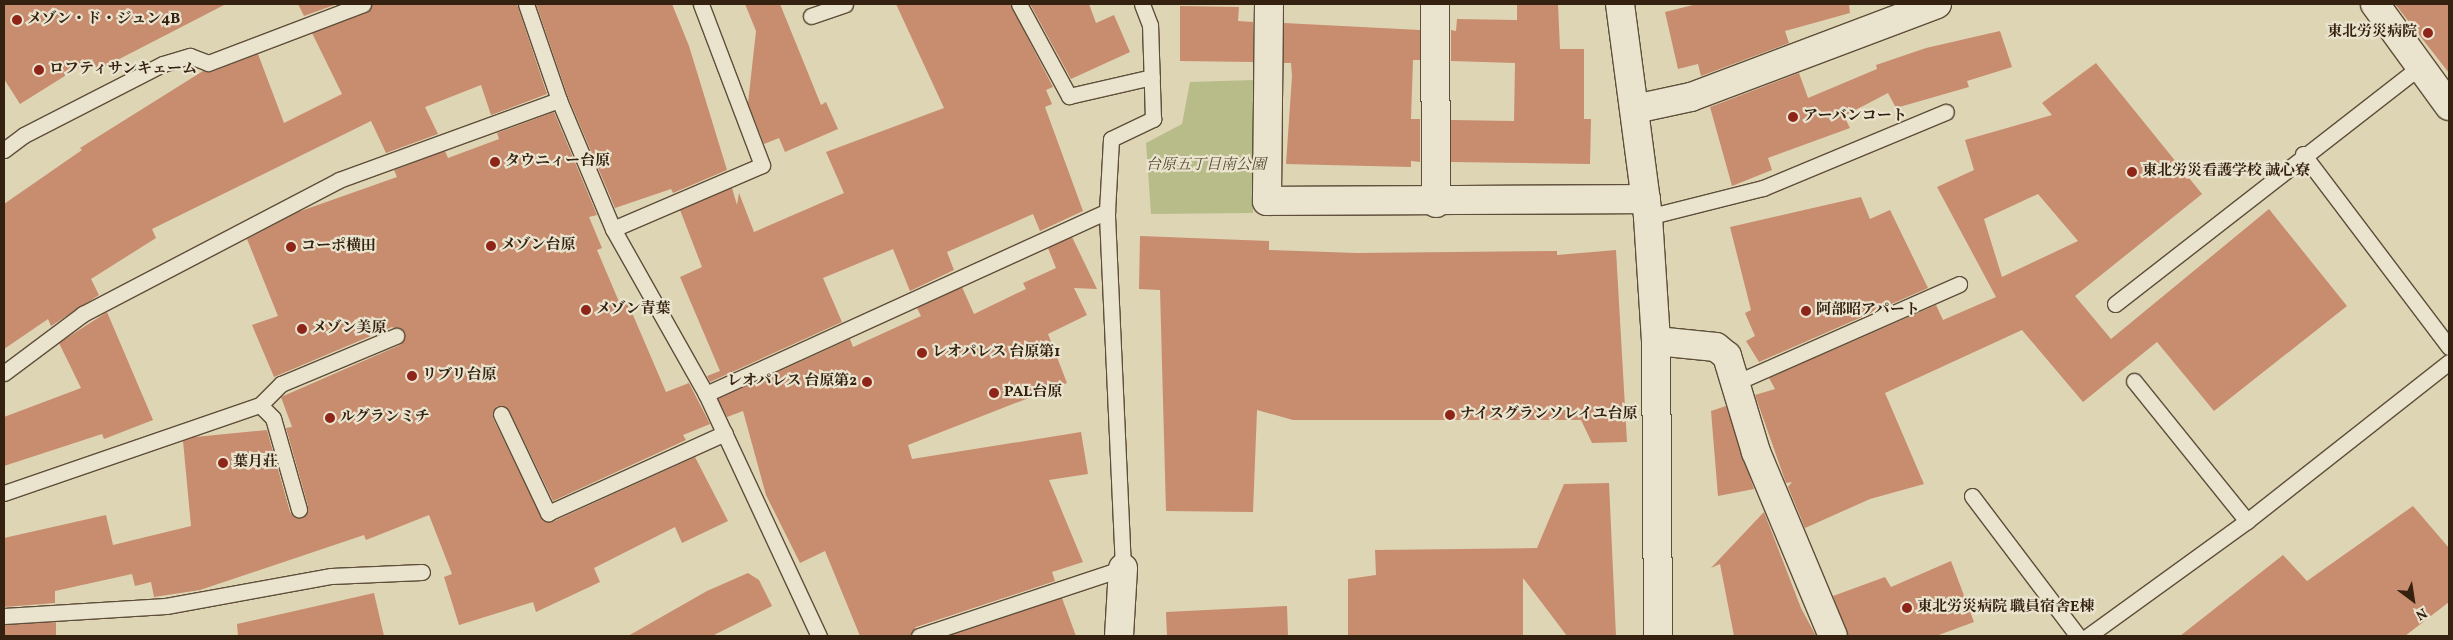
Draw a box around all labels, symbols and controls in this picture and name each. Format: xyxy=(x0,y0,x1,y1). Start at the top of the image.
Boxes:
place label: メゾン・ド・ジュン4B xyxy=(27,11,181,29)
marker: メゾン・ド・ジュン4B xyxy=(11,14,23,26)
place label: 東北労災病院 xyxy=(2327,24,2417,42)
marker: 東北労災病院 xyxy=(2421,26,2435,40)
place label: ロフティサンキェーム xyxy=(49,61,199,79)
marker: ロフティサンキェーム xyxy=(33,64,45,76)
place label: アーバンコート xyxy=(1803,108,1908,126)
marker: アーバンコート xyxy=(1787,111,1799,123)
place label: タウニィー台原 xyxy=(505,153,610,171)
marker: タウニィー台原 xyxy=(489,156,501,168)
park label: 台原五丁目南公園 xyxy=(1146,157,1266,175)
place label: 東北労災看護学校 誠心寮 xyxy=(2142,163,2310,181)
marker: 東北労災看護学校 誠心寮 xyxy=(2126,166,2138,178)
place label: メゾン台原 xyxy=(501,237,576,255)
place label: コーポ横田 xyxy=(301,238,376,256)
marker: メゾン台原 xyxy=(485,240,497,252)
marker: コーポ横田 xyxy=(285,241,297,253)
place label: メゾン青葉 xyxy=(596,301,671,319)
place label: 阿部昭アパート xyxy=(1816,302,1921,320)
marker: メゾン青葉 xyxy=(580,304,592,316)
marker: 阿部昭アパート xyxy=(1800,305,1812,317)
place label: メゾン美原 xyxy=(312,320,387,338)
marker: メゾン美原 xyxy=(296,323,308,335)
place label: レオパレス 台原第1 xyxy=(932,344,1061,362)
marker: レオパレス 台原第1 xyxy=(916,347,928,359)
place label: リブリ台原 xyxy=(422,367,497,385)
marker: リブリ台原 xyxy=(406,370,418,382)
place label: レオパレス 台原第2 xyxy=(726,373,857,391)
marker: レオパレス 台原第2 xyxy=(861,376,873,388)
place label: PAL台原 xyxy=(1004,384,1062,402)
marker: PAL台原 xyxy=(988,387,1000,399)
place label: ナイスグランソレイユ台原 xyxy=(1460,406,1640,424)
place label: ルグランミチ xyxy=(340,409,430,427)
marker: ナイスグランソレイユ台原 xyxy=(1444,409,1456,421)
marker: ルグランミチ xyxy=(324,412,336,424)
place label: 葉月荘 xyxy=(233,454,278,472)
marker: 葉月荘 xyxy=(217,457,229,469)
north arrow xyxy=(2388,575,2438,625)
place label: 東北労災病院 職員宿舎E棟 xyxy=(1917,599,2094,617)
marker: 東北労災病院 職員宿舎E棟 xyxy=(1901,602,1913,614)
text: N xyxy=(2412,603,2430,624)

